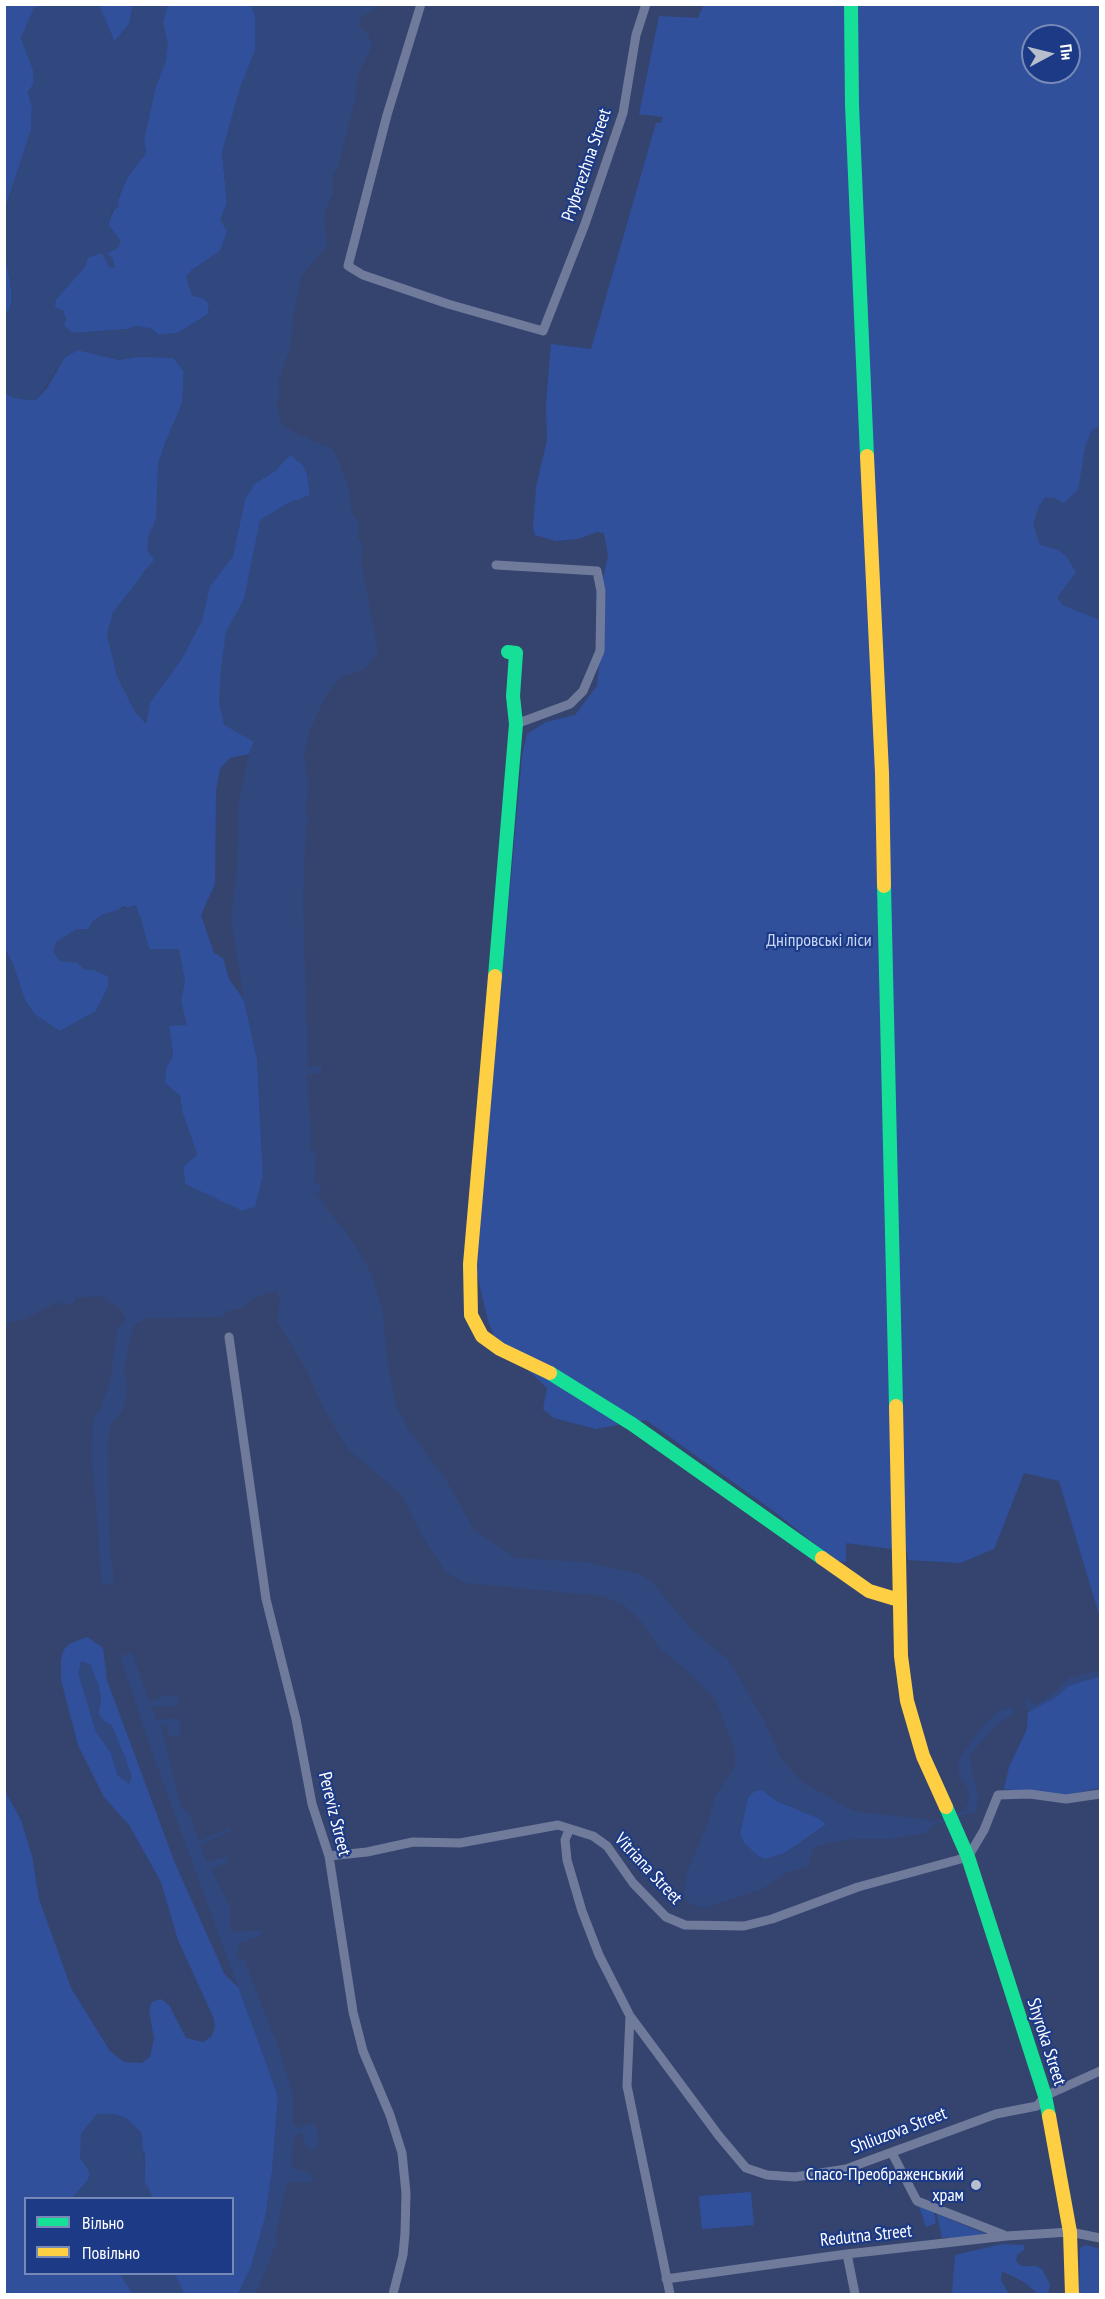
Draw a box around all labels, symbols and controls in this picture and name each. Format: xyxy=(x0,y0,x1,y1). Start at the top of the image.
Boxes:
north arrow xyxy=(1021,24,1081,84)
text: Пн xyxy=(1056,43,1078,61)
street label: Pryberezhna Street xyxy=(558,106,616,224)
park label: Дніпровські ліси xyxy=(766,930,872,952)
street label: Pereviz Street xyxy=(313,1770,355,1858)
street label: Vitriana Street xyxy=(610,1829,686,1909)
street label: Shyroka Street xyxy=(1022,1996,1070,2088)
street label: Shliuzova Street xyxy=(848,2103,950,2159)
place label: Спасо-Преображенський храм xyxy=(806,2164,964,2206)
marker: Спасо-Преображенський храм xyxy=(969,2178,983,2192)
legend xyxy=(24,2197,234,2275)
text: Вільно xyxy=(82,2211,124,2234)
street label: Redutna Street xyxy=(819,2220,913,2252)
text: Повільно xyxy=(82,2241,140,2264)

